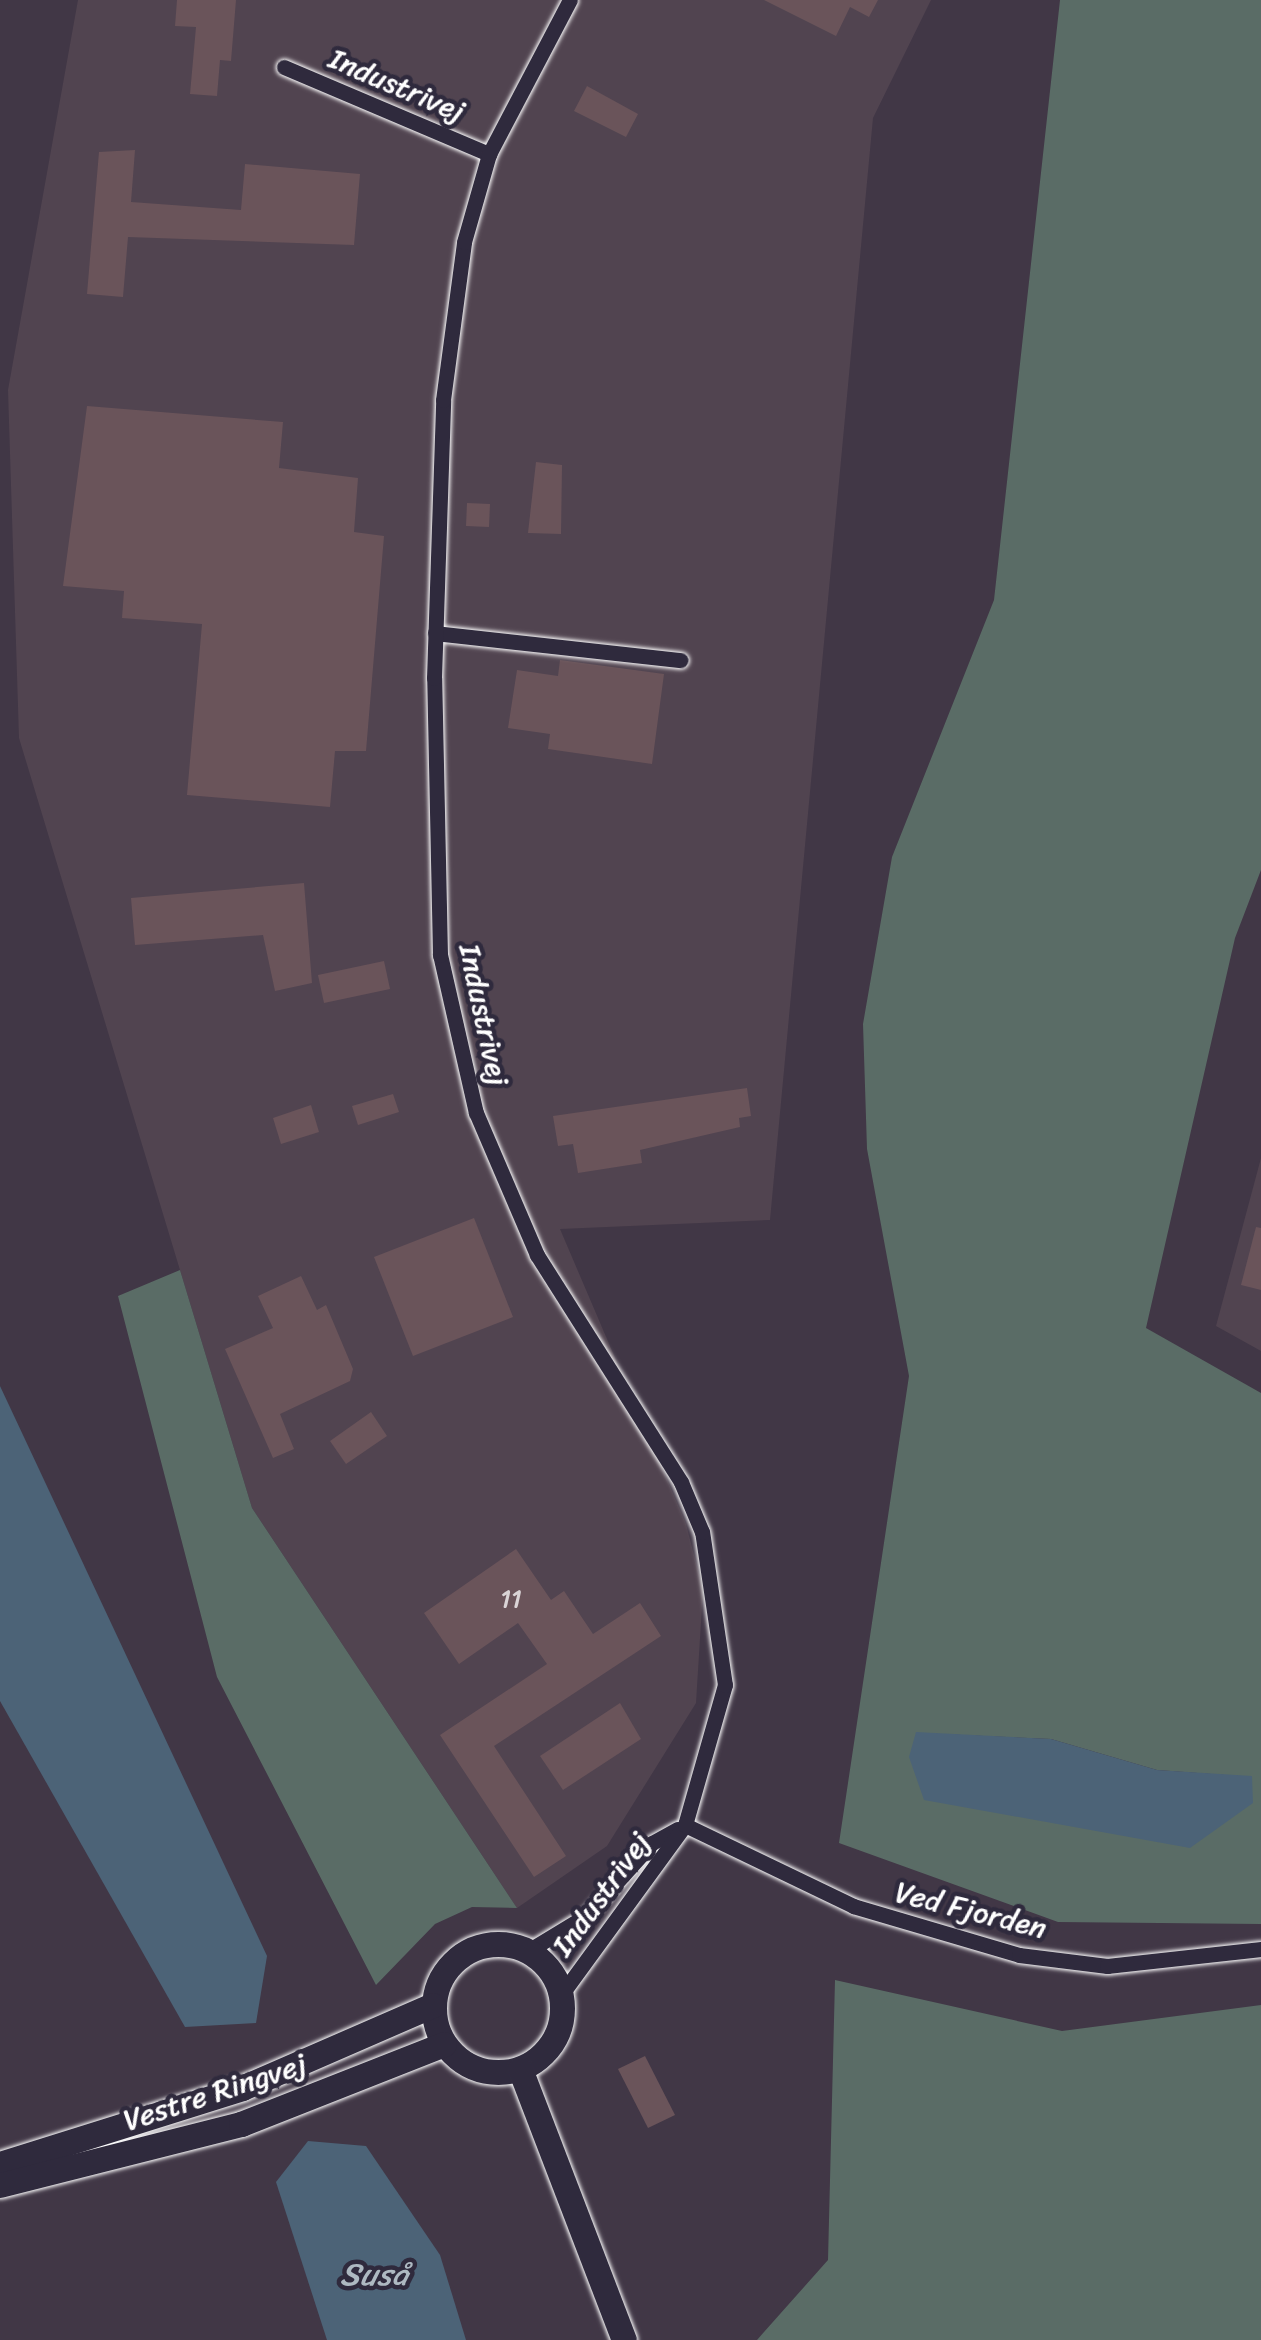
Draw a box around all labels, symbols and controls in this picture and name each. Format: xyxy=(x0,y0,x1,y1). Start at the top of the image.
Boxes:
street label: Industrivej xyxy=(324,40,470,130)
street label: Industrivej xyxy=(451,941,517,1089)
house number: 11 xyxy=(500,1584,522,1614)
street label: Industrivej xyxy=(544,1825,658,1963)
street label: Ved Fjorden xyxy=(891,1874,1051,1946)
street label: Vestre Ringvej xyxy=(119,2045,311,2139)
water label: Suså xyxy=(340,2256,408,2294)

